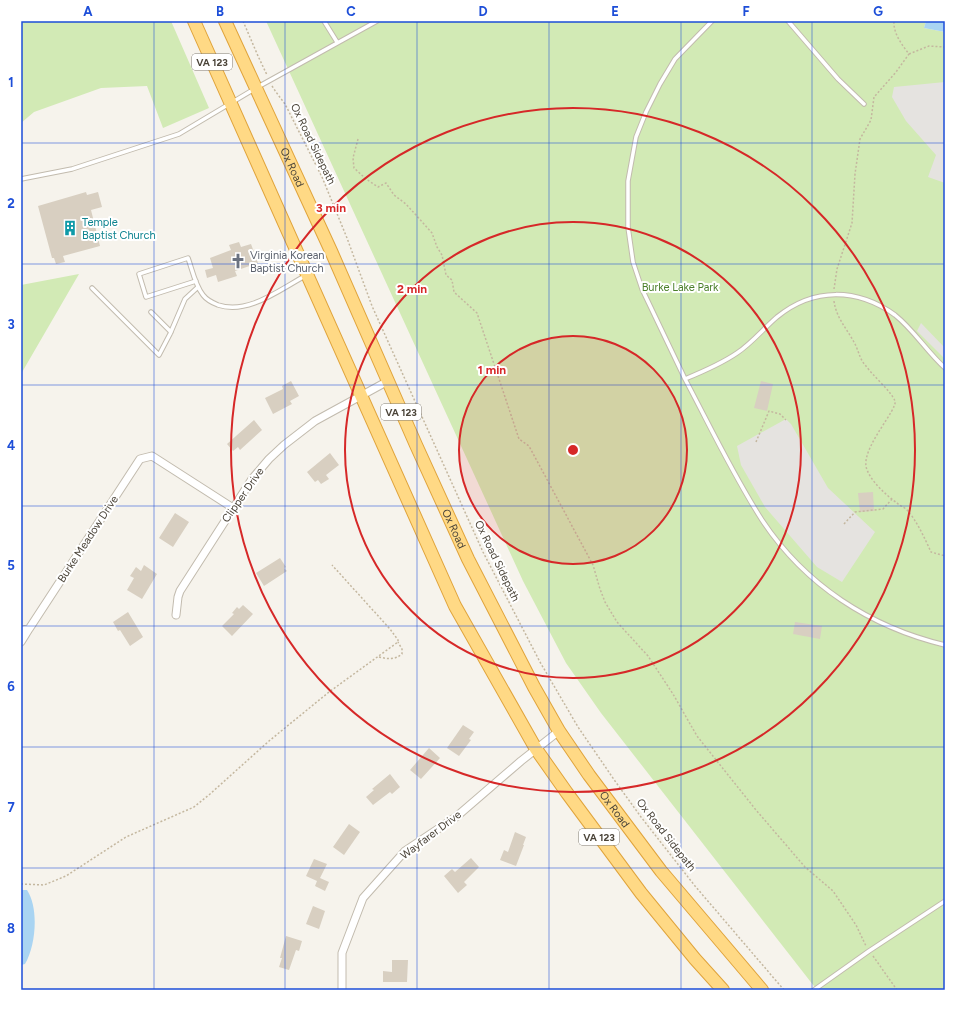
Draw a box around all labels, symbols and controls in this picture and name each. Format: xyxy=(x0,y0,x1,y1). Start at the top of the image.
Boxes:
text: A xyxy=(83,4,93,19)
text: B xyxy=(216,4,224,19)
text: C xyxy=(346,4,356,19)
text: D xyxy=(478,4,488,19)
text: E xyxy=(611,4,619,19)
text: F xyxy=(742,4,750,19)
text: G xyxy=(873,4,883,19)
road number: VA 123 xyxy=(192,54,232,70)
text: 1 xyxy=(8,75,14,90)
street label: Ox Road Sidepath xyxy=(288,101,338,187)
street label: Ox Road xyxy=(278,145,308,189)
text: 2 xyxy=(7,196,15,211)
text: 3 min xyxy=(316,201,346,215)
place label: Temple Baptist Church xyxy=(82,216,156,242)
building icon: Temple Baptist Church xyxy=(61,219,79,237)
place label: Virginia Korean Baptist Church xyxy=(250,249,324,275)
church icon: Virginia Korean Baptist Church xyxy=(229,252,247,270)
park label: Burke Lake Park xyxy=(642,281,719,294)
text: 2 min xyxy=(397,282,427,296)
text: 3 xyxy=(7,317,15,332)
text: 1 min xyxy=(478,363,506,377)
road number: VA 123 xyxy=(381,404,421,420)
text: 4 xyxy=(7,438,15,453)
centre of rings xyxy=(566,443,580,457)
street label: Clipper Drive xyxy=(219,465,267,525)
street label: Burke Meadow Drive xyxy=(55,493,121,585)
street label: Ox Road xyxy=(440,507,469,550)
street label: Ox Road Sidepath xyxy=(472,518,522,604)
text: 5 xyxy=(7,558,15,573)
text: 6 xyxy=(7,679,15,694)
street label: Ox Road xyxy=(597,789,632,830)
street label: Ox Road Sidepath xyxy=(634,796,698,874)
text: 7 xyxy=(7,800,15,815)
street label: Wayfarer Drive xyxy=(398,808,464,862)
road number: VA 123 xyxy=(579,829,619,845)
text: 8 xyxy=(7,921,15,936)

